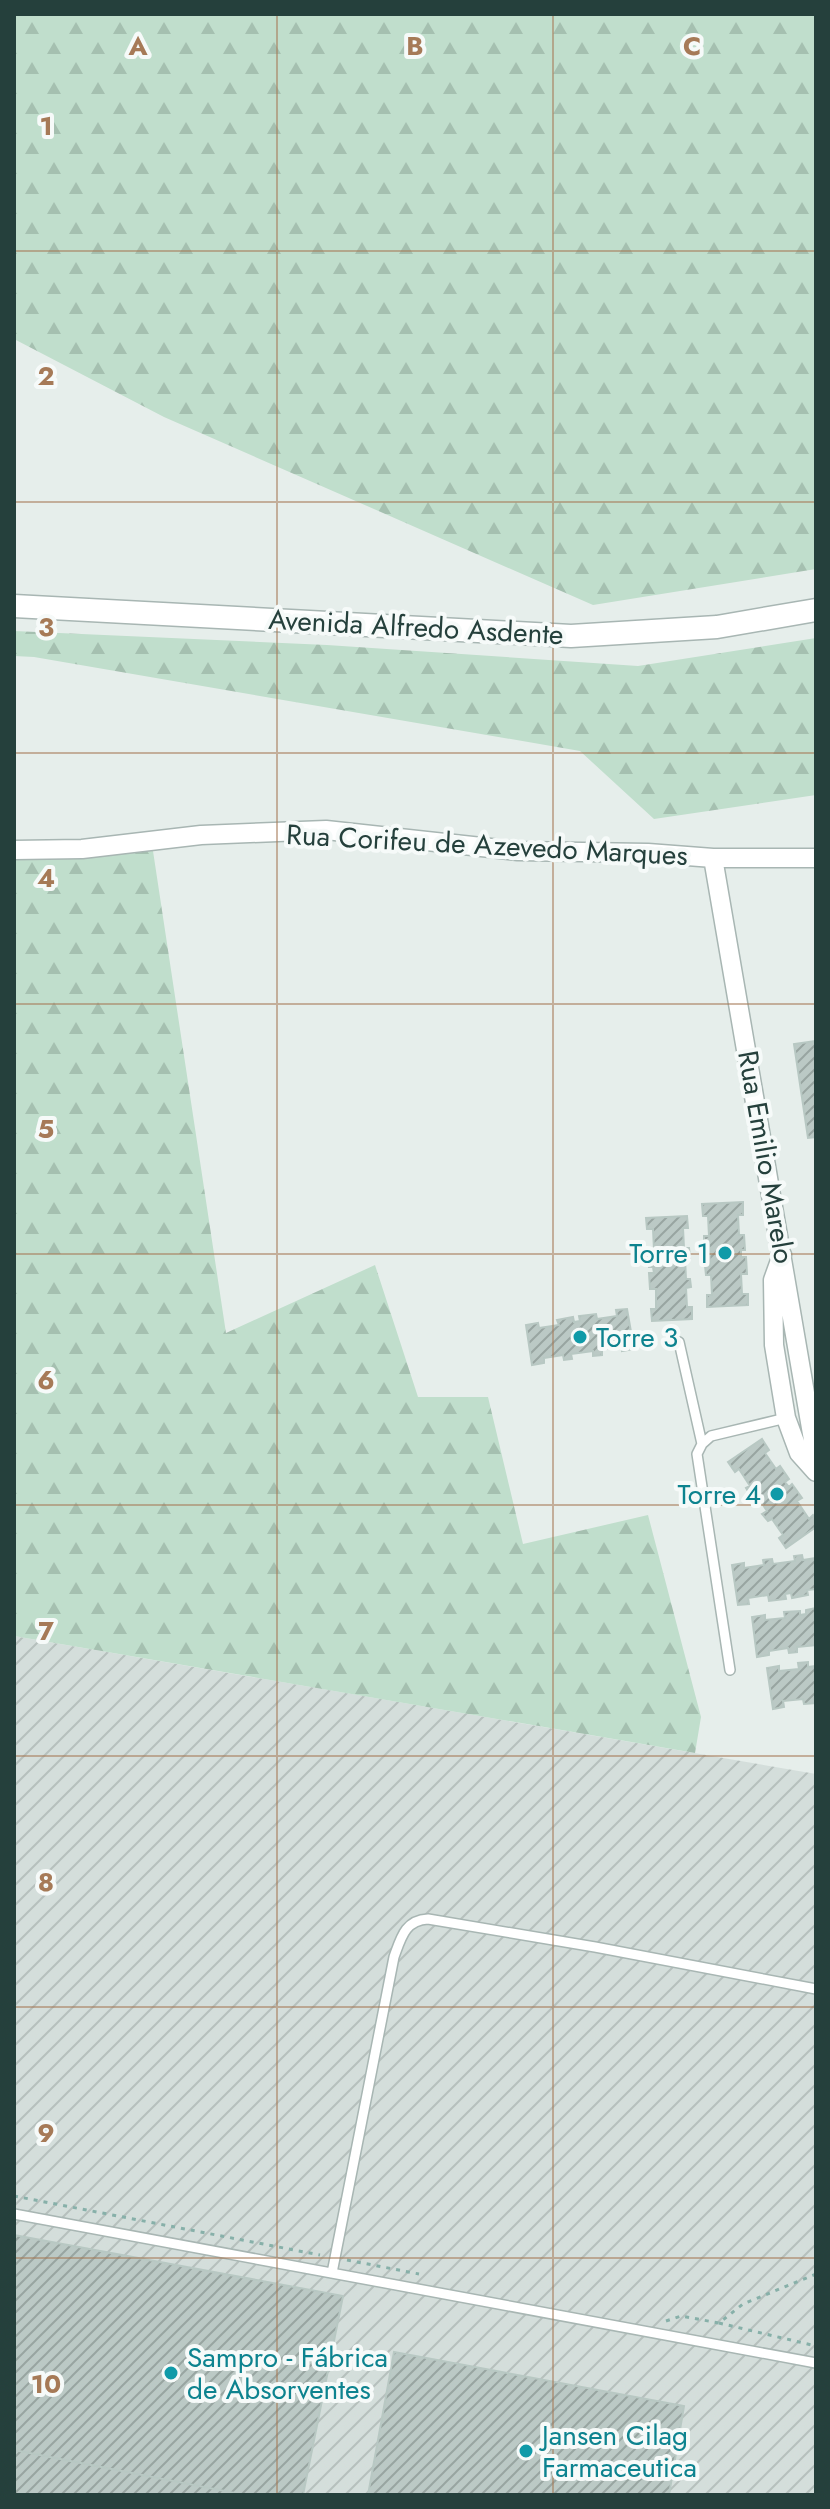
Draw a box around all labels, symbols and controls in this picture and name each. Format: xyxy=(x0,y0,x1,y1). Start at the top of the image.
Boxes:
text: A xyxy=(127,27,148,65)
text: B xyxy=(406,27,424,65)
text: C xyxy=(683,27,701,65)
text: 1 xyxy=(39,107,53,145)
text: 2 xyxy=(37,357,55,395)
street label: Avenida Alfredo Asdente xyxy=(267,599,565,655)
text: 3 xyxy=(38,608,54,646)
street label: Rua Corifeu de Azevedo Marques xyxy=(285,814,689,876)
text: 4 xyxy=(37,859,55,897)
street label: Rua Emilio Marelo xyxy=(727,1047,805,1267)
text: 5 xyxy=(38,1110,54,1148)
place label: Torre 1 xyxy=(629,1233,709,1274)
marker: Torre 1 xyxy=(716,1244,734,1262)
place label: Torre 3 xyxy=(596,1317,678,1358)
marker: Torre 3 xyxy=(571,1328,589,1346)
text: 6 xyxy=(37,1361,55,1399)
place label: Torre 4 xyxy=(678,1474,761,1515)
marker: Torre 4 xyxy=(768,1485,786,1503)
text: 7 xyxy=(38,1612,54,1650)
text: 8 xyxy=(38,1863,54,1901)
text: 9 xyxy=(37,2114,55,2152)
place label: Sampro - Fábrica de Absorventes xyxy=(187,2337,388,2410)
marker: Sampro - Fábrica de Absorventes xyxy=(162,2364,180,2382)
text: 10 xyxy=(31,2365,61,2403)
place label: Jansen Cilag Farmaceutica xyxy=(538,2415,697,2488)
marker: Jansen Cilag Farmaceutica xyxy=(517,2442,535,2460)

